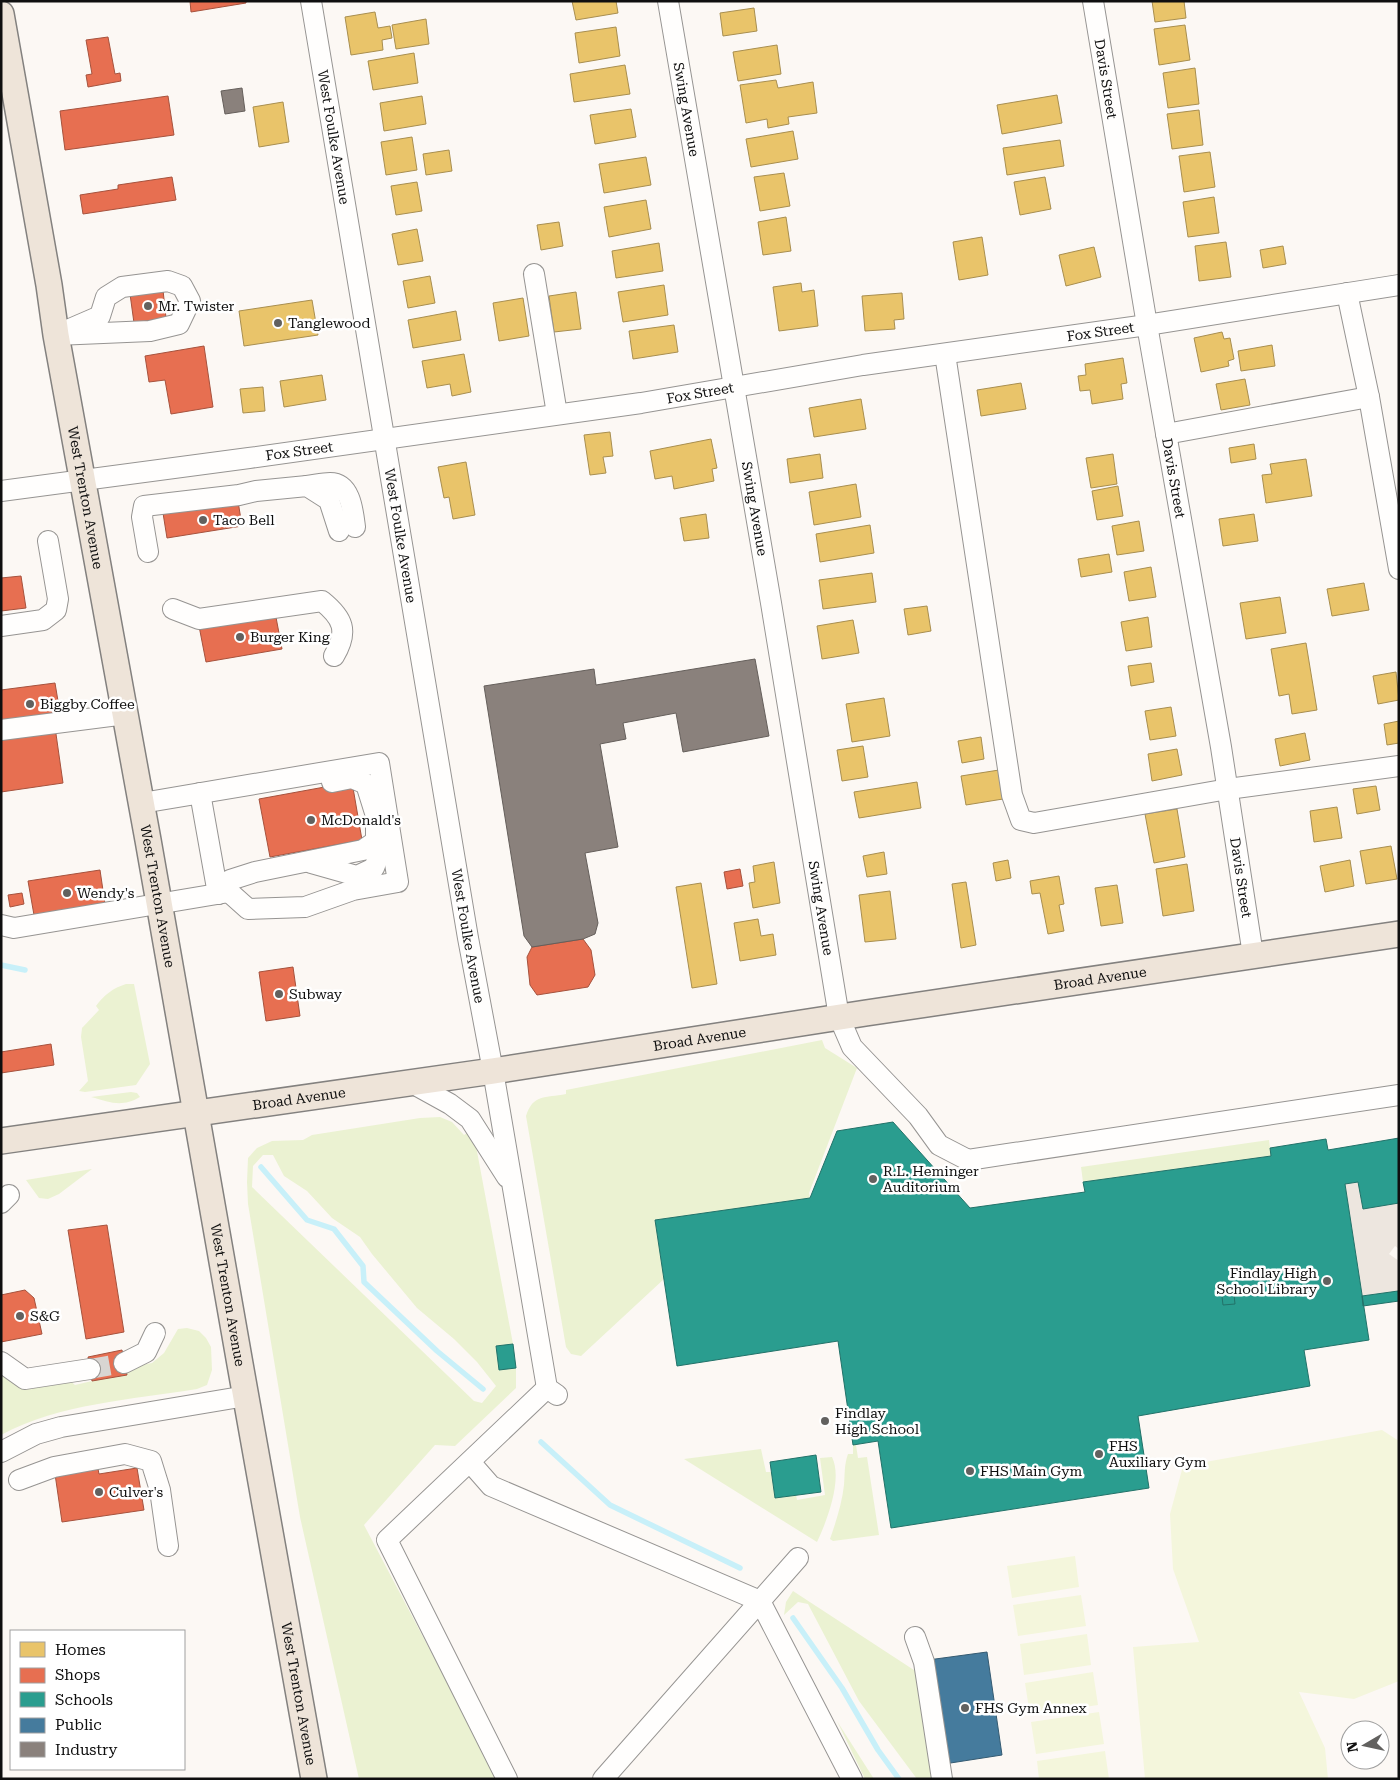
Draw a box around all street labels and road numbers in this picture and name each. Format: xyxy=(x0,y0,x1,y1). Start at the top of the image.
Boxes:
street label: Davis Street xyxy=(1091,38,1121,120)
street label: Swing Avenue xyxy=(671,61,703,158)
street label: West Foulke Avenue xyxy=(315,69,353,206)
street label: Fox Street xyxy=(1066,319,1135,344)
street label: Fox Street xyxy=(665,379,735,407)
street label: West Trenton Avenue xyxy=(65,425,107,571)
street label: Davis Street xyxy=(1159,437,1189,520)
street label: Fox Street xyxy=(265,438,334,464)
street label: Swing Avenue xyxy=(739,460,771,557)
street label: West Foulke Avenue xyxy=(381,467,420,604)
street label: West Trenton Avenue xyxy=(137,823,178,969)
street label: Davis Street xyxy=(1227,836,1255,919)
street label: Swing Avenue xyxy=(805,860,837,957)
street label: West Foulke Avenue xyxy=(449,868,488,1005)
street label: Broad Avenue xyxy=(1053,963,1148,993)
street label: Broad Avenue xyxy=(652,1024,747,1054)
street label: Broad Avenue xyxy=(252,1084,347,1113)
street label: West Trenton Avenue xyxy=(207,1222,248,1368)
street label: West Trenton Avenue xyxy=(278,1621,319,1767)

